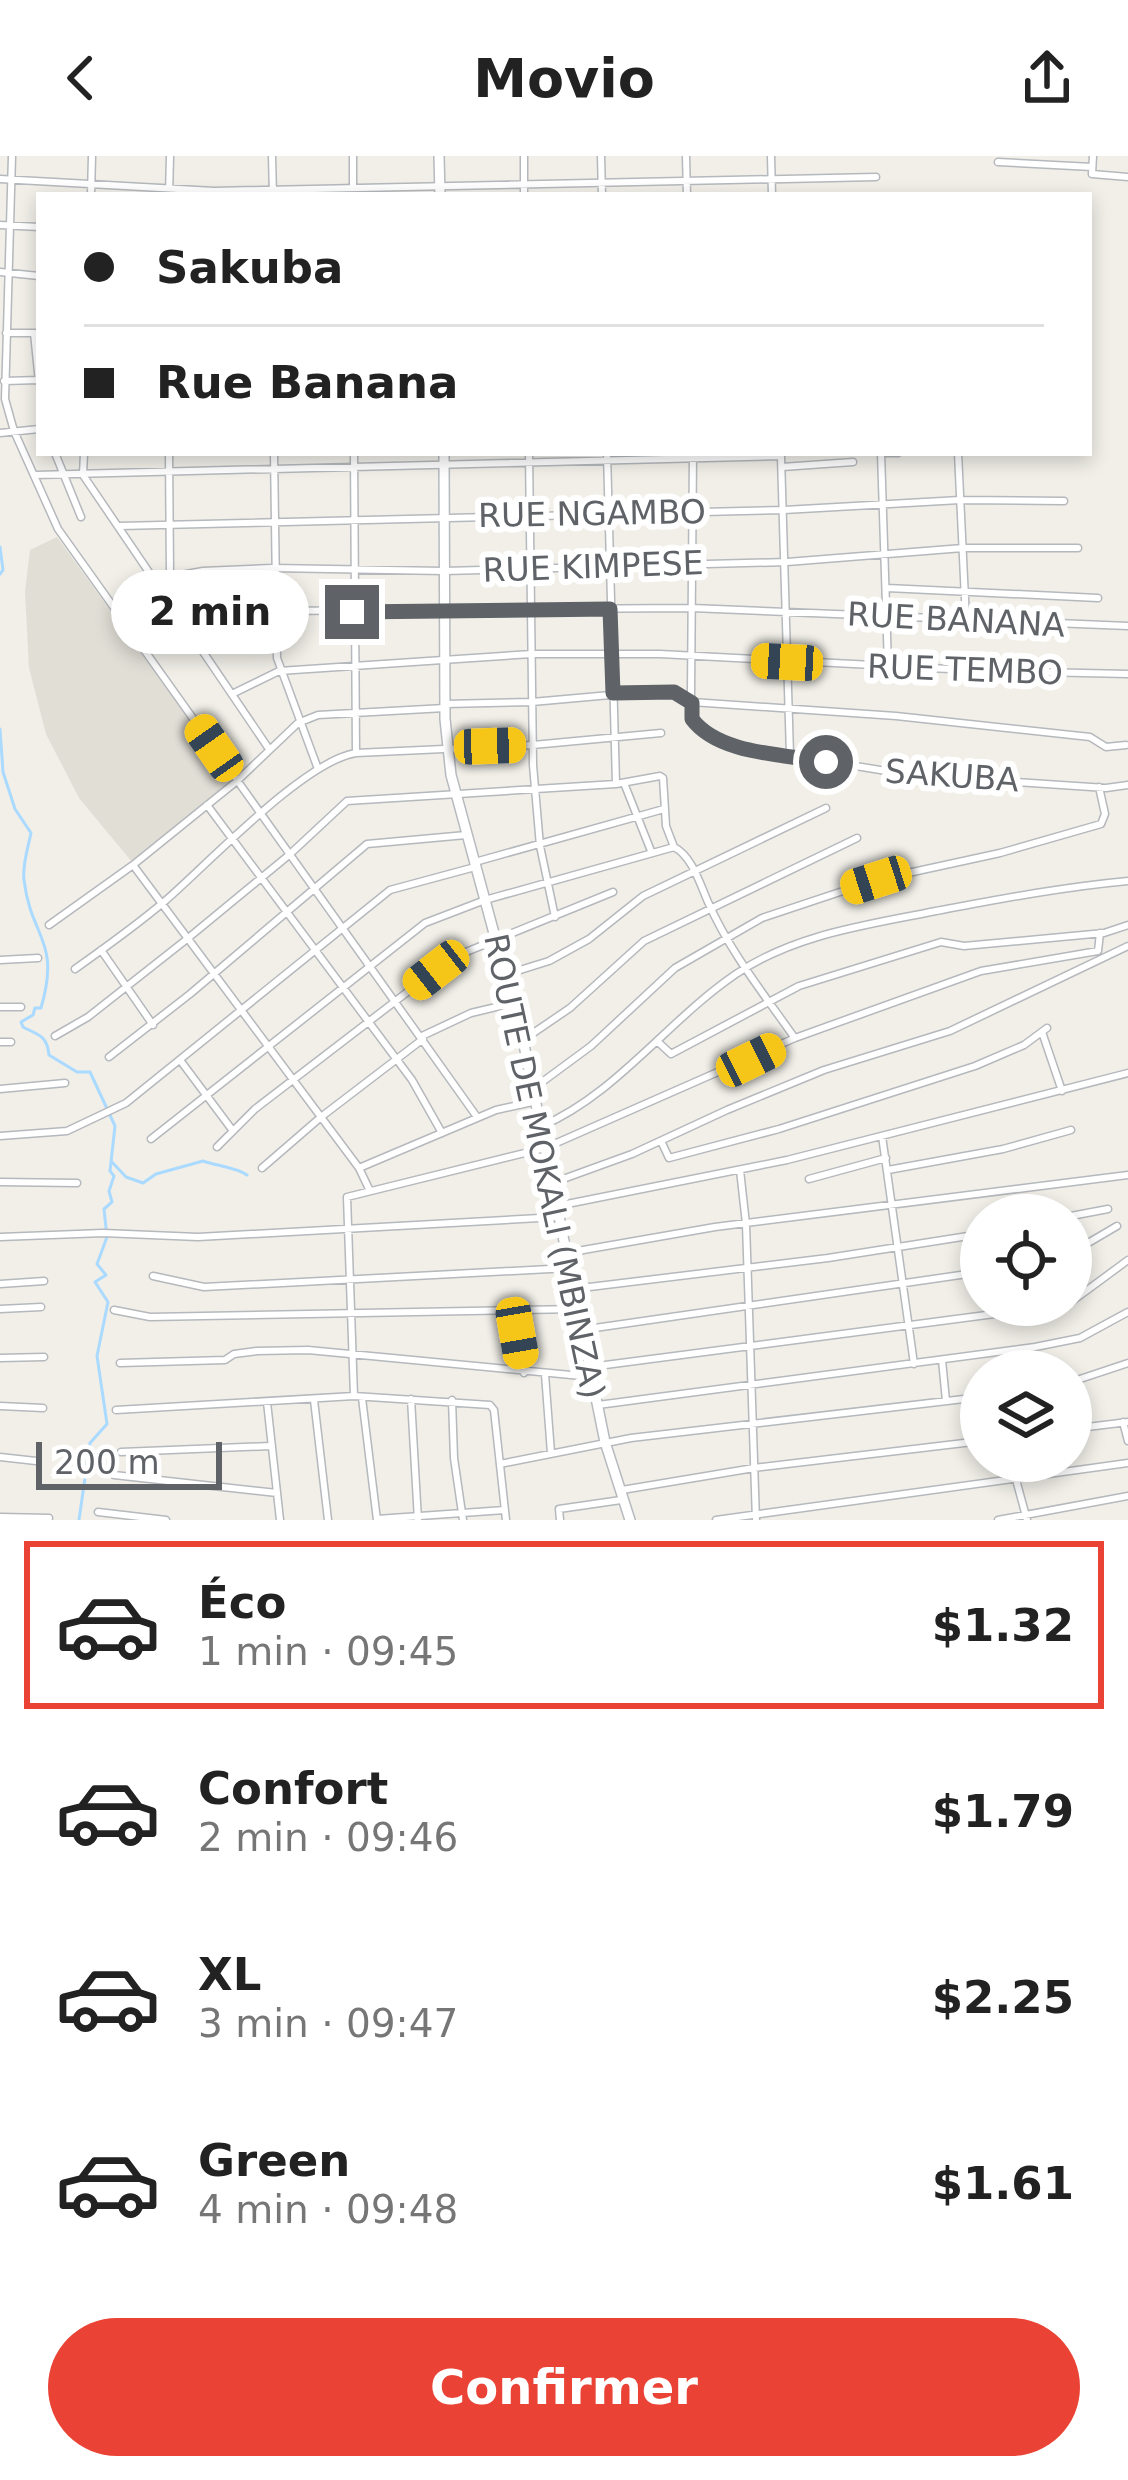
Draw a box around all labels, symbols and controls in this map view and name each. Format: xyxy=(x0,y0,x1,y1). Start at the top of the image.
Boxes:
icon: back xyxy=(48,45,114,111)
icon: share xyxy=(1014,45,1080,111)
text: Movio xyxy=(473,47,655,110)
text: Sakuba xyxy=(156,241,343,294)
text: Rue Banana xyxy=(156,356,458,409)
street label: RUE NGAMBO xyxy=(478,492,706,535)
street label: RUE KIMPESE xyxy=(482,543,704,590)
callout: 2 min xyxy=(112,570,310,654)
route end xyxy=(325,585,379,639)
text: 2 min xyxy=(149,589,271,634)
street label: RUE BANANA xyxy=(846,594,1066,645)
car xyxy=(750,642,824,682)
street label: RUE TEMBO xyxy=(866,647,1064,692)
car xyxy=(179,708,249,788)
car xyxy=(453,727,527,765)
route start xyxy=(799,735,853,789)
street label: SAKUBA xyxy=(884,751,1021,800)
car xyxy=(836,852,916,908)
street label: ROUTE DE MOKALI (MBINZA) xyxy=(476,930,613,1402)
car xyxy=(397,934,475,1006)
car xyxy=(711,1028,791,1092)
map controls xyxy=(960,1194,1092,1482)
button: locate xyxy=(960,1194,1092,1326)
car xyxy=(493,1294,541,1372)
button: layers xyxy=(960,1350,1092,1482)
scale bar xyxy=(36,1436,222,1489)
text: 200 m xyxy=(54,1443,160,1482)
icon: car xyxy=(54,1571,162,1679)
text: Éco xyxy=(198,1576,286,1629)
text: $1.32 xyxy=(932,1599,1074,1652)
text: 1 min · 09:45 xyxy=(198,1629,458,1674)
icon: car xyxy=(54,1757,162,1865)
text: Confort xyxy=(198,1762,388,1815)
text: $1.79 xyxy=(932,1785,1074,1838)
text: 2 min · 09:46 xyxy=(198,1815,458,1860)
icon: car xyxy=(54,1943,162,2051)
text: XL xyxy=(198,1948,261,2001)
text: $2.25 xyxy=(932,1971,1074,2024)
text: 3 min · 09:47 xyxy=(198,2001,458,2046)
icon: car xyxy=(54,2129,162,2237)
text: Green xyxy=(198,2134,350,2187)
text: $1.61 xyxy=(932,2157,1074,2210)
text: 4 min · 09:48 xyxy=(198,2187,458,2232)
button: Confirmer xyxy=(48,2318,1080,2456)

